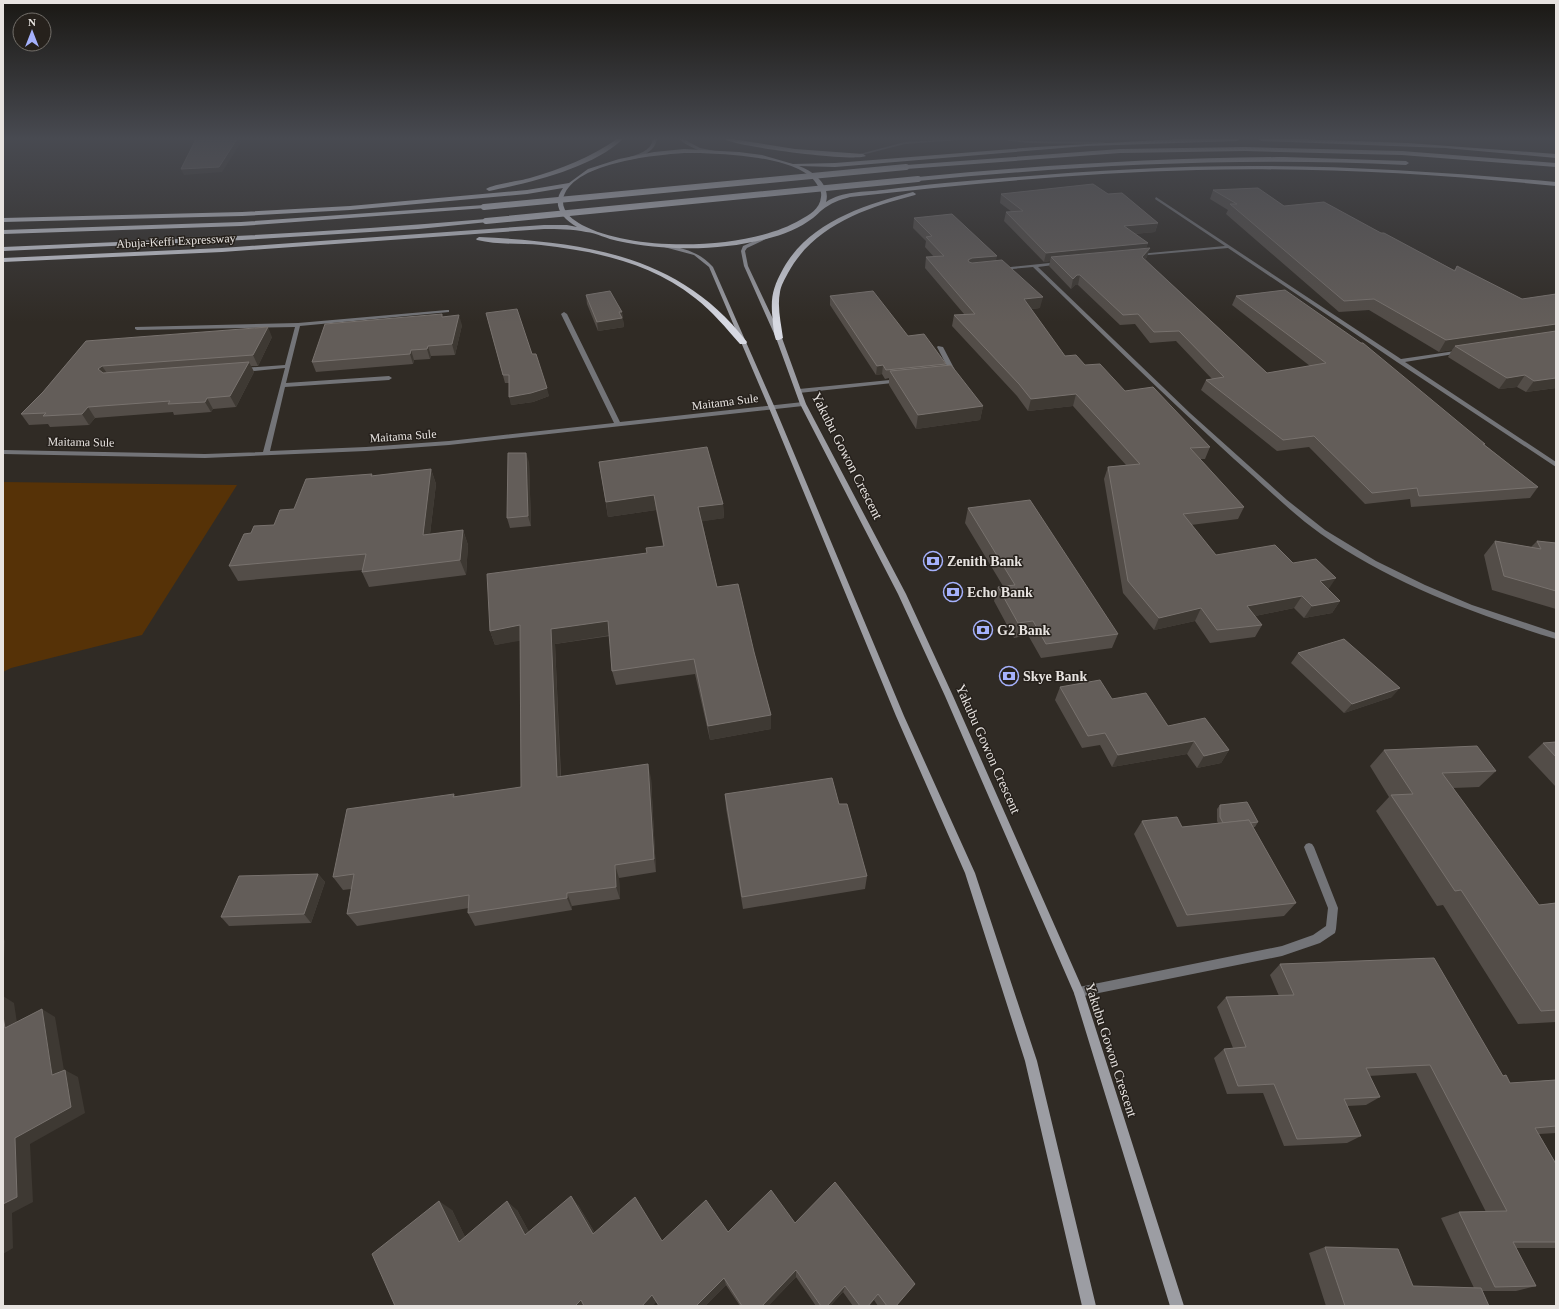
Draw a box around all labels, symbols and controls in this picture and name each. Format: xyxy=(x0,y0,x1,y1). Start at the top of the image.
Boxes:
north arrow xyxy=(12,12,52,52)
text: N xyxy=(28,16,36,28)
street label: Abuja-Keffi Expressway xyxy=(116,231,236,251)
street label: Yakubu Gowon Crescent xyxy=(809,390,886,522)
street label: Maitama Sule xyxy=(691,391,759,413)
street label: Maitama Sule xyxy=(369,427,437,445)
street label: Maitama Sule xyxy=(47,434,115,450)
bank icon: Zenith Bank xyxy=(922,550,944,572)
place label: Zenith Bank xyxy=(947,554,1022,569)
bank icon: Echo Bank xyxy=(942,581,964,603)
place label: Echo Bank xyxy=(967,585,1033,600)
bank icon: G2 Bank xyxy=(972,619,994,641)
place label: G2 Bank xyxy=(997,623,1051,638)
bank icon: Skye Bank xyxy=(998,665,1020,687)
place label: Skye Bank xyxy=(1023,669,1087,684)
street label: Yakubu Gowon Crescent xyxy=(953,682,1023,816)
street label: Yakubu Gowon Crescent xyxy=(1082,981,1140,1119)

